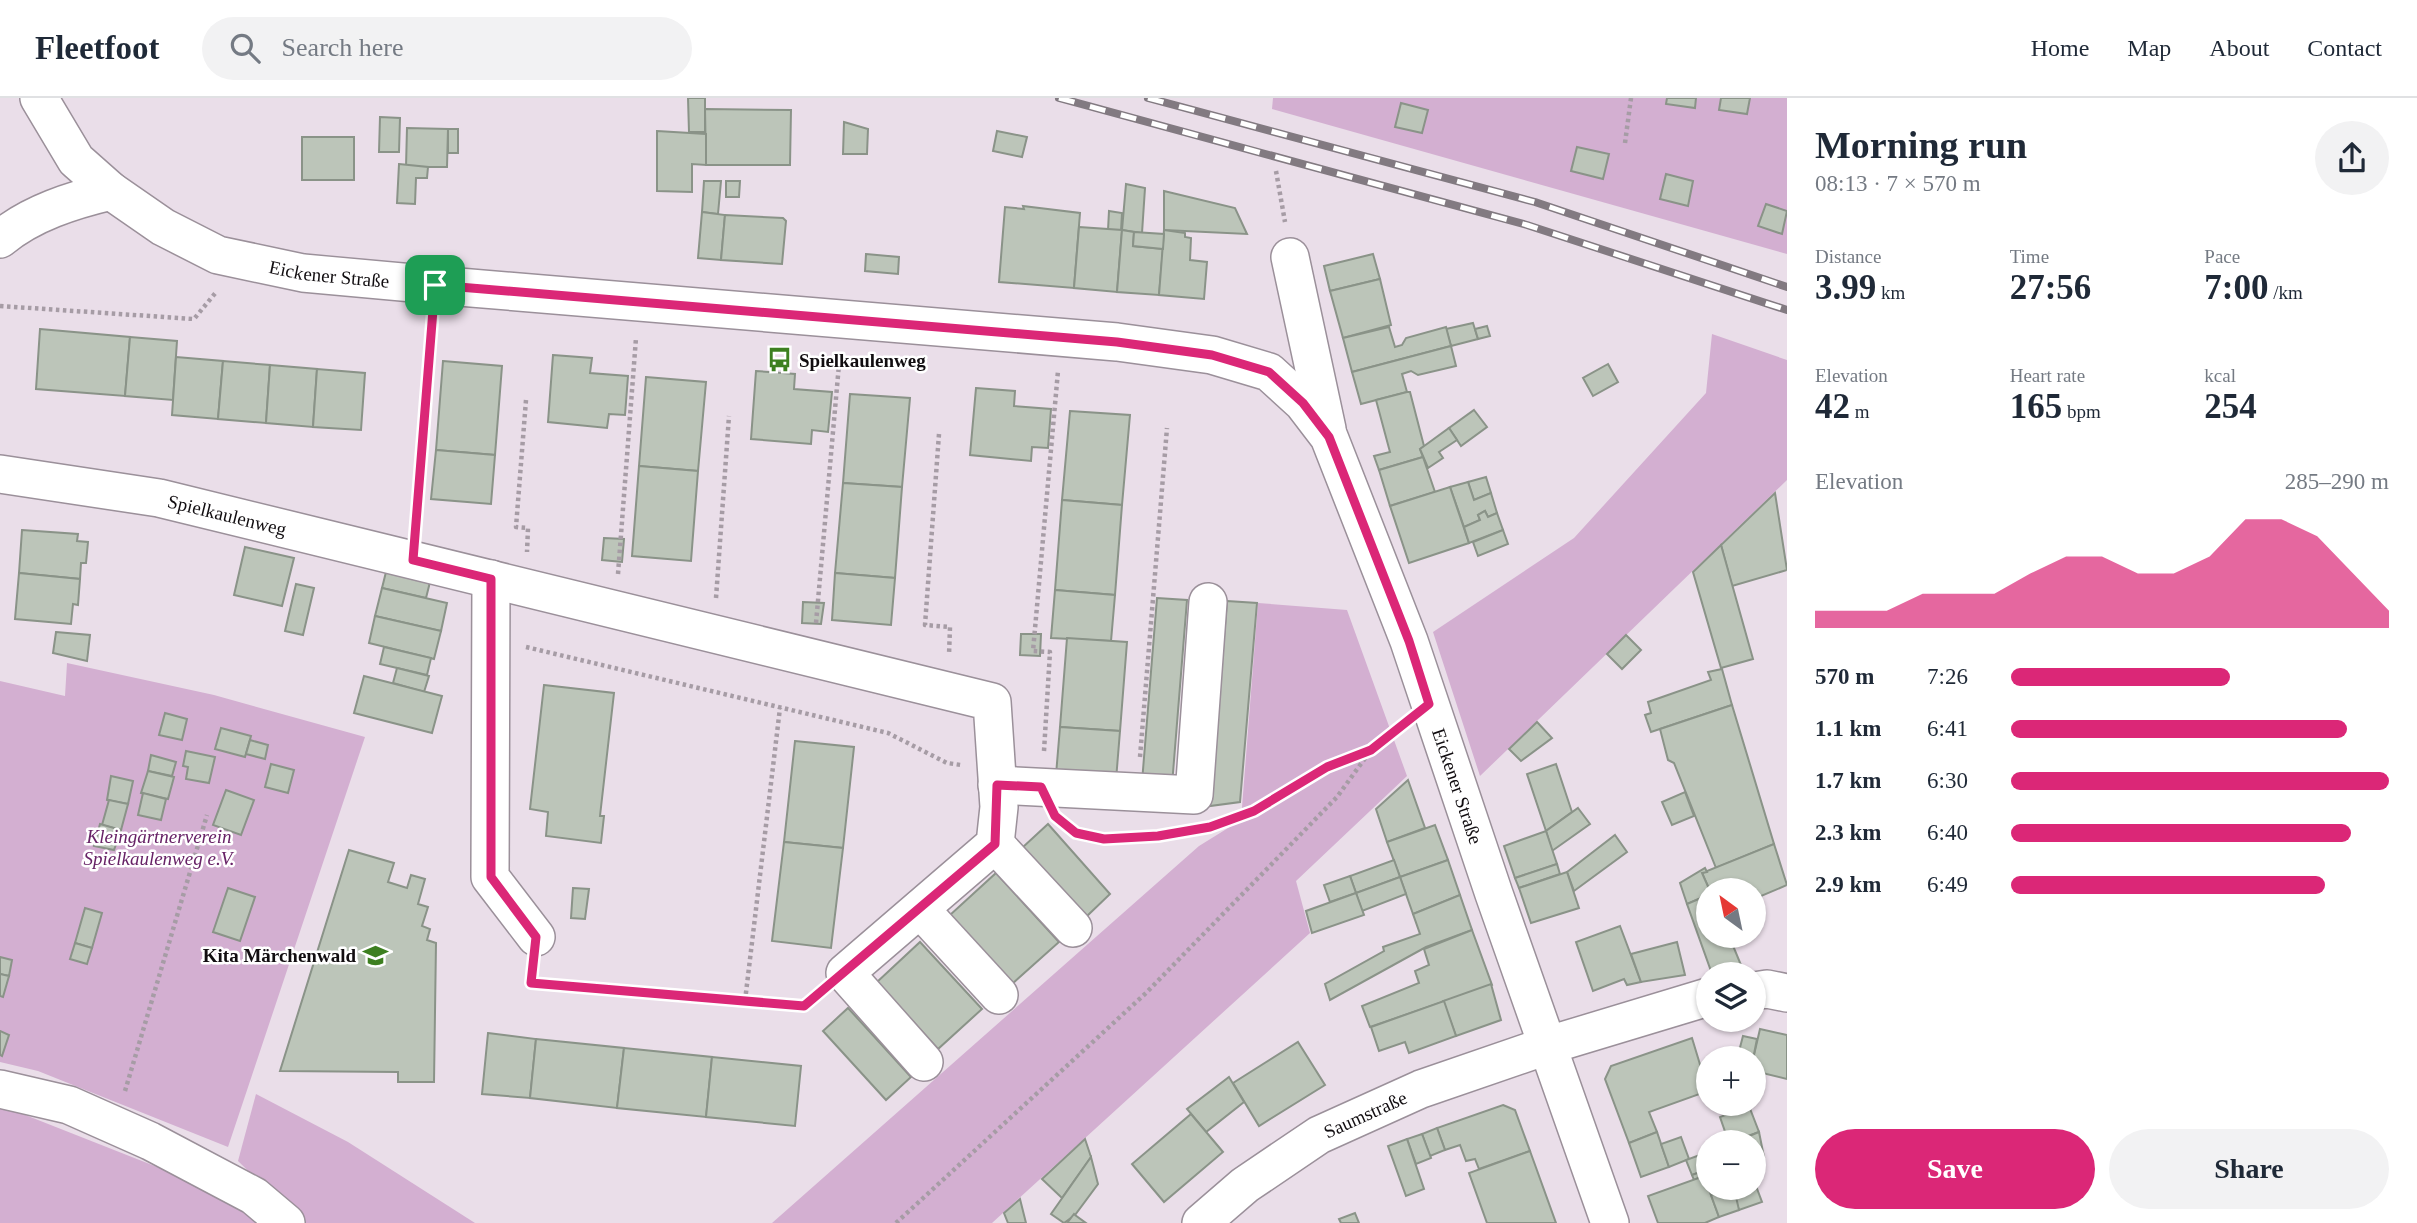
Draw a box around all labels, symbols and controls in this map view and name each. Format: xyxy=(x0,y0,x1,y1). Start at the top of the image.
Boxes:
search box xyxy=(202,17,692,80)
icon: search xyxy=(226,29,264,67)
text: Fleetfoot xyxy=(35,30,160,66)
text: Search here xyxy=(282,33,404,62)
text: Home xyxy=(2031,35,2089,61)
text: Map xyxy=(2127,35,2171,61)
text: About xyxy=(2209,35,2269,61)
text: Contact xyxy=(2307,35,2382,61)
button: share xyxy=(2315,121,2389,195)
text: Morning run xyxy=(1815,124,2027,166)
text: 08:13 · 7 × 570 m xyxy=(1815,171,1981,196)
text: Distance xyxy=(1815,246,1881,267)
text: Time xyxy=(2010,246,2049,267)
text: Pace xyxy=(2204,246,2240,267)
pin xyxy=(405,255,465,315)
street label: Eickener Straße xyxy=(267,256,390,292)
icon: arrive xyxy=(416,266,454,304)
text: 3.99 xyxy=(1815,268,1876,307)
text: 27:56 xyxy=(2010,268,2091,307)
text: 7:00 xyxy=(2204,268,2268,307)
text: km xyxy=(1876,282,1905,303)
text: /km xyxy=(2268,282,2303,303)
bus stop icon: Spielkaulenweg xyxy=(765,346,793,374)
place label: Spielkaulenweg xyxy=(799,350,926,371)
text: Elevation xyxy=(1815,365,1888,386)
text: Heart rate xyxy=(2010,365,2085,386)
text: kcal xyxy=(2204,365,2236,386)
text: 42 xyxy=(1815,387,1850,426)
text: 165 xyxy=(2010,387,2062,426)
text: 254 xyxy=(2204,387,2257,426)
text: m xyxy=(1850,401,1870,422)
text: bpm xyxy=(2062,401,2101,422)
text: Elevation xyxy=(1815,469,1903,494)
text: 285–290 m xyxy=(2285,469,2389,494)
street label: Spielkaulenweg xyxy=(166,491,289,540)
text: 570 m xyxy=(1815,664,1874,689)
text: 7:26 xyxy=(1927,664,1968,689)
text: 1.1 km xyxy=(1815,716,1881,741)
text: 6:41 xyxy=(1927,716,1968,741)
street label: Eickener Straße xyxy=(1428,726,1486,847)
text: 1.7 km xyxy=(1815,768,1881,793)
text: 6:30 xyxy=(1927,768,1968,793)
text: 2.3 km xyxy=(1815,820,1881,845)
text: 6:40 xyxy=(1927,820,1968,845)
park label: Kleingärtnerverein Spielkaulenweg e.V. xyxy=(83,826,235,869)
text: 2.9 km xyxy=(1815,872,1881,897)
text: 6:49 xyxy=(1927,872,1968,897)
north arrow xyxy=(1696,878,1766,948)
map controls xyxy=(1696,878,1766,1200)
school or university icon: Kita Märchenwald xyxy=(362,941,390,969)
place label: Kita Märchenwald xyxy=(203,945,356,966)
button: layers xyxy=(1696,962,1766,1032)
button: + xyxy=(1696,1046,1766,1116)
street label: Saumstraße xyxy=(1321,1087,1410,1142)
button: Save xyxy=(1815,1129,2095,1209)
button: Share xyxy=(2109,1129,2389,1209)
button: − xyxy=(1696,1130,1766,1200)

